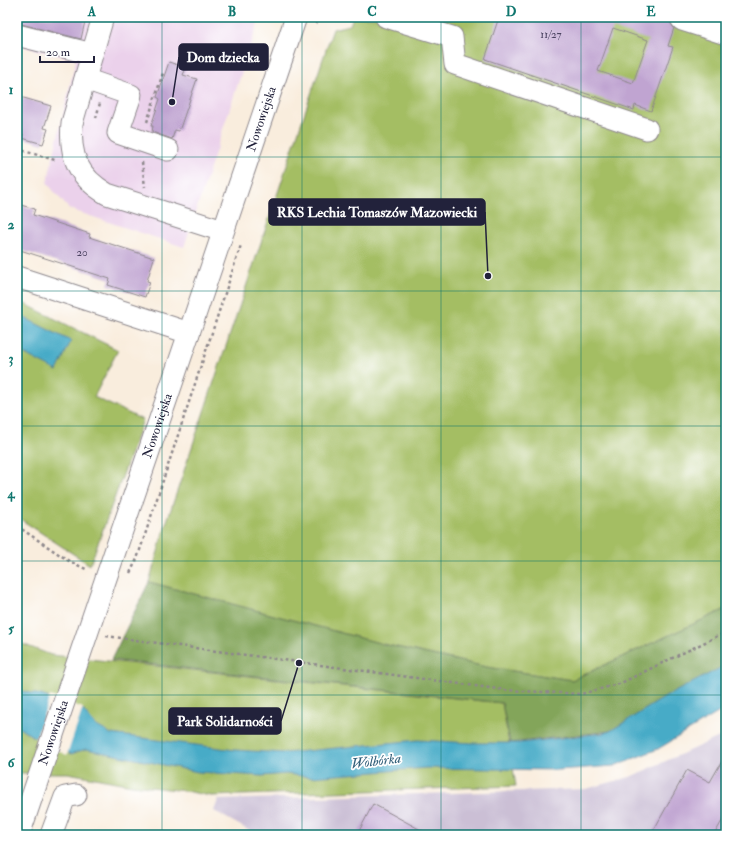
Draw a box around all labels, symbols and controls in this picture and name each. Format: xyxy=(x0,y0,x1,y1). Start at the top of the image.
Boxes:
text: A xyxy=(87,4,97,20)
text: B xyxy=(228,4,236,20)
text: C xyxy=(367,4,377,20)
text: D xyxy=(506,4,517,20)
text: E xyxy=(646,4,656,20)
house number: 11/27 xyxy=(540,28,562,41)
scale bar xyxy=(40,38,94,64)
callout: Dom dziecka xyxy=(179,44,268,70)
text: 20 m xyxy=(46,45,71,60)
text: Dom dziecka xyxy=(186,49,261,66)
text: 1 xyxy=(9,82,14,98)
street label: Nowowiejska xyxy=(243,84,280,153)
callout: RKS Lechia Tomaszów Mazowiecki xyxy=(269,199,485,225)
text: RKS Lechia Tomaszów Mazowiecki xyxy=(277,204,478,221)
text: 2 xyxy=(8,217,15,233)
house number: 20 xyxy=(76,246,88,259)
text: 3 xyxy=(9,351,14,367)
street label: Nowowiejska xyxy=(139,391,176,460)
text: 4 xyxy=(6,486,15,502)
text: 5 xyxy=(8,621,14,637)
street label: Nowowiejska xyxy=(35,698,72,767)
callout: Park Solidarności xyxy=(169,708,281,734)
text: Park Solidarności xyxy=(177,713,273,730)
water label: Wolbórka xyxy=(350,749,402,772)
text: 6 xyxy=(8,755,16,771)

